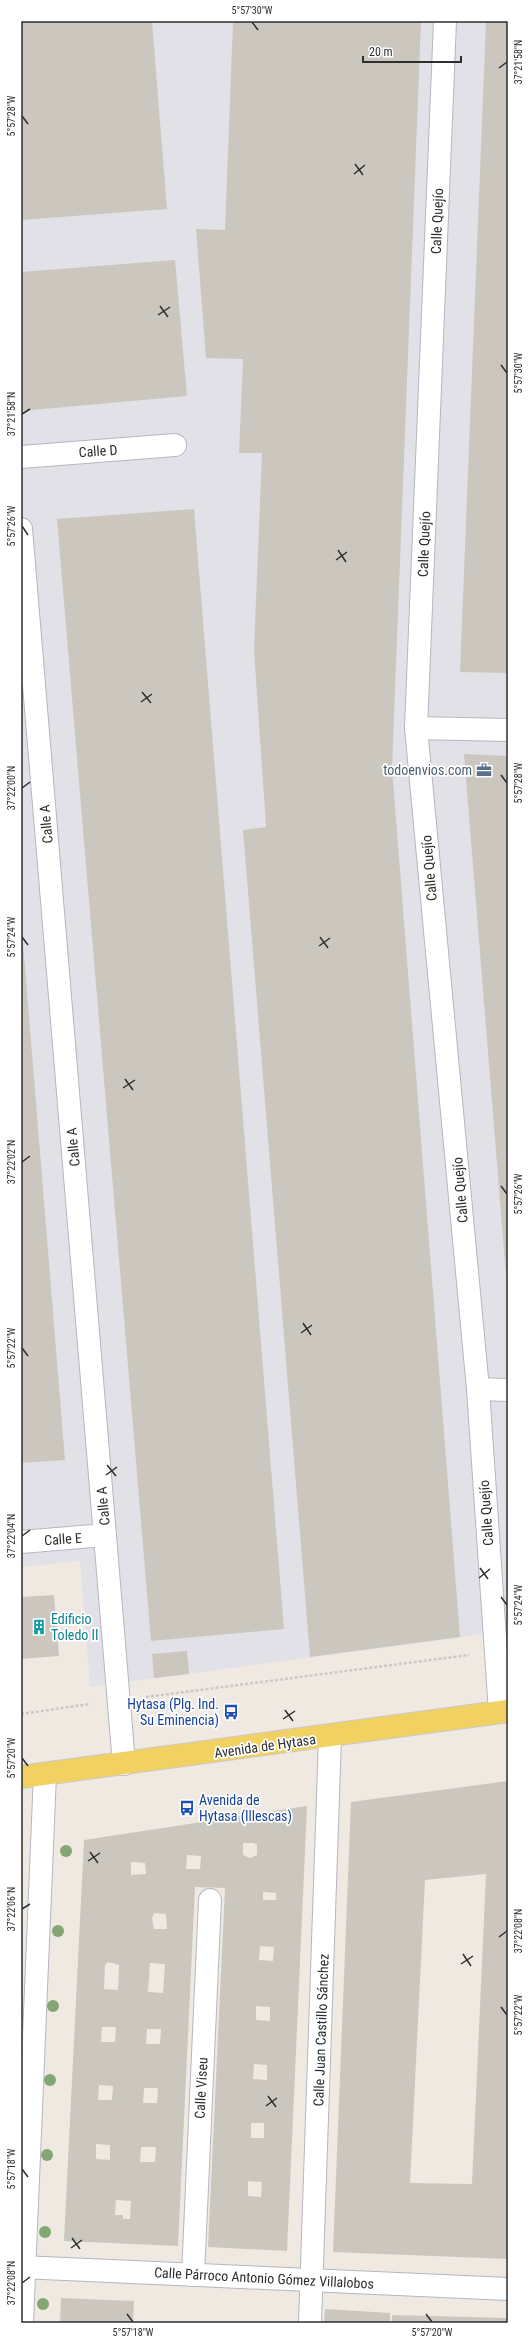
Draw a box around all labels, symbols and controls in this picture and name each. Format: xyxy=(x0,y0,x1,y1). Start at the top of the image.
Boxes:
text: 5°57'30"W xyxy=(232,5,273,16)
scale bar xyxy=(363,38,461,64)
text: 37°21'58"N xyxy=(513,40,524,84)
text: 20 m xyxy=(369,45,393,59)
text: 5°57'28"W xyxy=(6,95,17,137)
street label: Calle Quejío xyxy=(428,188,446,254)
text: 5°57'30"W xyxy=(513,352,524,394)
text: 37°21'58"N xyxy=(6,392,17,436)
street label: Calle D xyxy=(78,442,118,460)
text: 5°57'26"W xyxy=(6,505,17,547)
street label: Calle Quejío xyxy=(415,511,433,577)
office icon: todoenvios.com xyxy=(475,761,493,779)
place label: todoenvios.com xyxy=(383,762,472,778)
text: 5°57'28"W xyxy=(513,762,524,804)
text: 37°22'00"N xyxy=(6,766,17,810)
street label: Calle A xyxy=(36,804,56,844)
street label: Calle Quejío xyxy=(418,834,440,902)
text: 5°57'24"W xyxy=(6,916,17,958)
street label: Calle A xyxy=(63,1127,83,1167)
text: 37°22'02"N xyxy=(6,1140,17,1184)
street label: Calle Quejío xyxy=(449,1156,471,1224)
text: 5°57'26"W xyxy=(513,1173,524,1215)
text: 5°57'22"W xyxy=(6,1327,17,1369)
street label: Calle Quejío xyxy=(476,1479,496,1547)
street label: Calle A xyxy=(93,1486,113,1526)
text: 37°22'04"N xyxy=(6,1514,17,1558)
street label: Calle E xyxy=(44,1530,82,1548)
text: 5°57'24"W xyxy=(513,1584,524,1626)
place label: Edificio Toledo II xyxy=(51,1611,99,1643)
building icon: Edificio Toledo II xyxy=(30,1618,48,1636)
place label: Hytasa (Plg. Ind. Su Eminencia) xyxy=(127,1696,219,1729)
bus stop icon: Hytasa (Plg. Ind. Su Eminencia) xyxy=(222,1703,240,1721)
street label: Avenida de Hytasa xyxy=(213,1731,317,1761)
text: 5°57'20"W xyxy=(6,1737,17,1779)
place label: Avenida de Hytasa (Illescas) xyxy=(199,1792,292,1825)
bus stop icon: Avenida de Hytasa (Illescas) xyxy=(178,1799,196,1817)
text: 37°22'06"N xyxy=(6,1887,17,1931)
text: 37°22'08"N xyxy=(513,1909,524,1953)
street label: Calle Juan Castillo Sánchez xyxy=(310,1953,332,2107)
text: 5°57'22"W xyxy=(513,1994,524,2036)
street label: Calle Viseu xyxy=(191,2057,211,2119)
text: 5°57'18"W xyxy=(6,2148,17,2190)
text: 37°22'08"N xyxy=(6,2261,17,2305)
street label: Calle Párroco Antonio Gómez Villalobos xyxy=(154,2264,374,2292)
text: 5°57'18"W xyxy=(113,2327,154,2338)
text: 5°57'20"W xyxy=(412,2327,453,2338)

